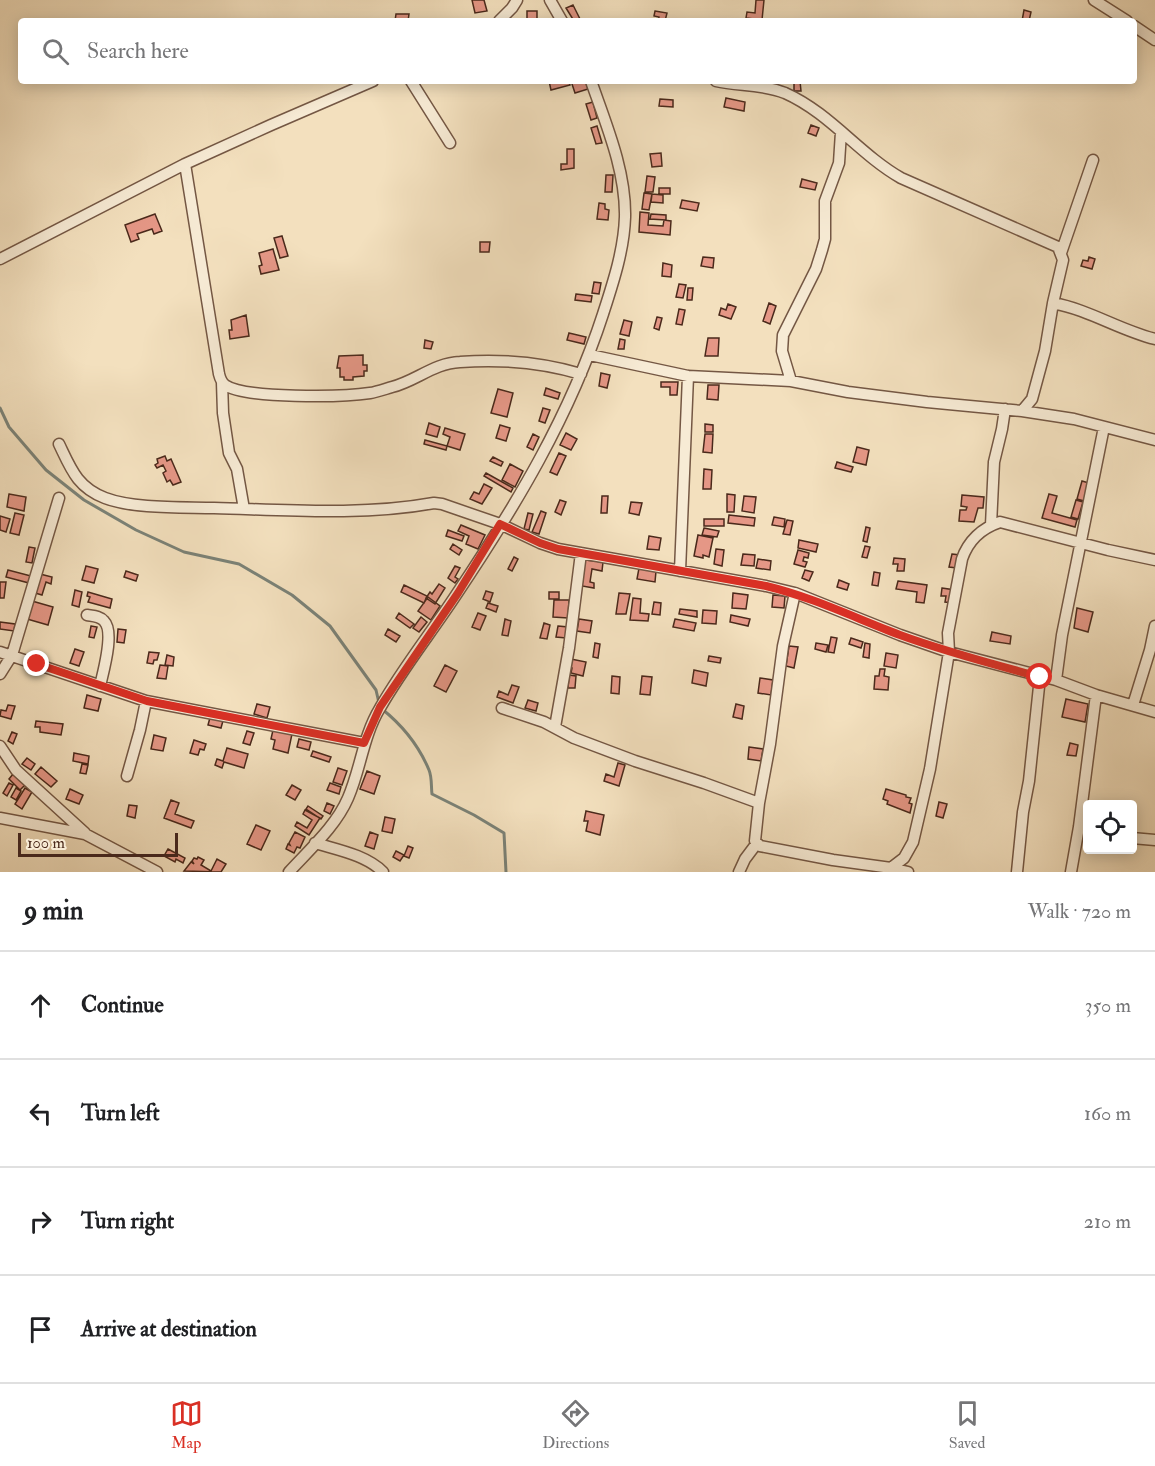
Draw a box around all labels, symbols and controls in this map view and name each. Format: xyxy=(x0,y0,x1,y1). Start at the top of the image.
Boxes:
search box xyxy=(18,18,1137,84)
icon: search xyxy=(39,35,72,68)
text: Search here xyxy=(87,37,189,65)
route end xyxy=(23,650,49,676)
route start xyxy=(1026,663,1052,689)
map controls xyxy=(1083,800,1137,854)
button: locate xyxy=(1083,800,1137,854)
scale bar xyxy=(18,830,178,858)
text: 100 m xyxy=(27,833,65,853)
text: 9 min xyxy=(24,895,83,927)
text: Walk · 720 m xyxy=(1028,899,1131,924)
icon: ahead xyxy=(24,989,57,1022)
text: Continue xyxy=(81,991,164,1019)
text: 350 m xyxy=(1085,993,1131,1018)
icon: left xyxy=(24,1097,57,1130)
text: Turn left xyxy=(81,1099,160,1127)
text: 160 m xyxy=(1084,1101,1131,1126)
icon: right xyxy=(24,1205,57,1238)
text: Turn right xyxy=(81,1207,174,1235)
text: 210 m xyxy=(1084,1209,1131,1234)
icon: arrive xyxy=(24,1313,57,1346)
text: Arrive at destination xyxy=(81,1315,257,1343)
tab: Map xyxy=(170,1397,203,1453)
tab: Directions xyxy=(542,1397,609,1453)
tab: Saved xyxy=(949,1397,985,1453)

